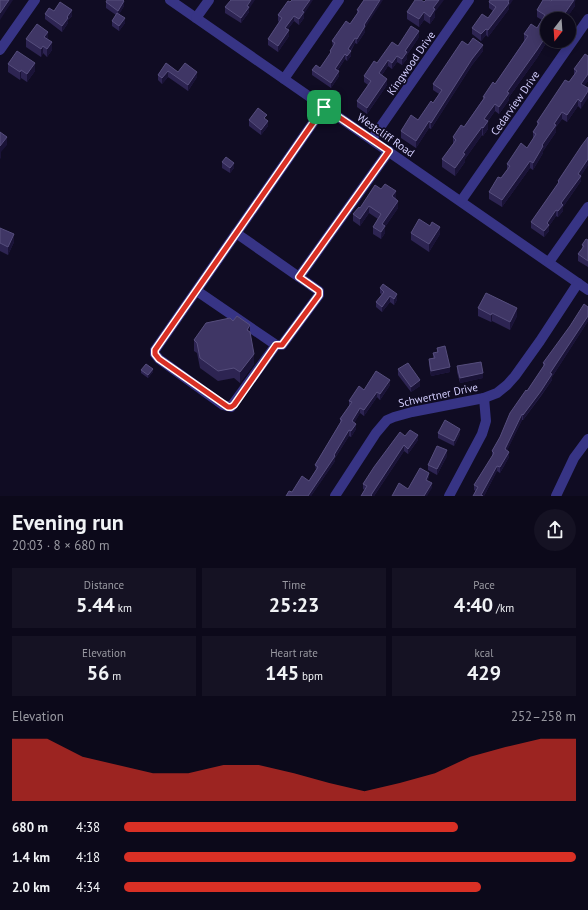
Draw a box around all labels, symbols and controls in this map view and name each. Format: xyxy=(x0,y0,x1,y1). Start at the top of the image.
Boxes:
north arrow xyxy=(540,12,576,48)
map controls xyxy=(540,12,576,48)
street label: Kingwood Drive xyxy=(384,28,438,98)
street label: Cedarview Drive xyxy=(488,68,543,138)
pin xyxy=(307,90,341,124)
icon: arrive xyxy=(313,96,335,118)
street label: Westcliff Road xyxy=(355,110,417,160)
street label: Schwertner Drive xyxy=(397,380,480,410)
text: Evening run xyxy=(12,508,124,536)
button: share xyxy=(534,509,576,551)
text: 20:03 · 8 × 680 m xyxy=(12,537,109,554)
text: Distance xyxy=(84,578,124,592)
text: Time xyxy=(282,578,306,592)
text: Pace xyxy=(473,578,495,592)
text: 5.44 xyxy=(76,592,115,618)
text: 25:23 xyxy=(269,592,319,618)
text: 4:40 xyxy=(454,592,493,618)
text: km xyxy=(115,601,132,615)
text: /km xyxy=(493,601,514,615)
text: Elevation xyxy=(82,646,126,660)
text: Heart rate xyxy=(270,646,318,660)
text: kcal xyxy=(475,646,493,660)
text: 56 xyxy=(87,660,109,686)
text: 145 xyxy=(265,660,299,686)
text: 429 xyxy=(467,660,501,686)
text: m xyxy=(109,669,121,683)
text: bpm xyxy=(299,669,323,683)
text: Elevation xyxy=(12,708,64,725)
text: 252–258 m xyxy=(511,708,576,725)
text: 680 m xyxy=(12,819,48,836)
text: 4:38 xyxy=(76,819,100,836)
text: 1.4 km xyxy=(12,849,50,866)
text: 4:18 xyxy=(76,849,100,866)
text: 2.0 km xyxy=(12,879,50,896)
text: 4:34 xyxy=(76,879,100,896)

